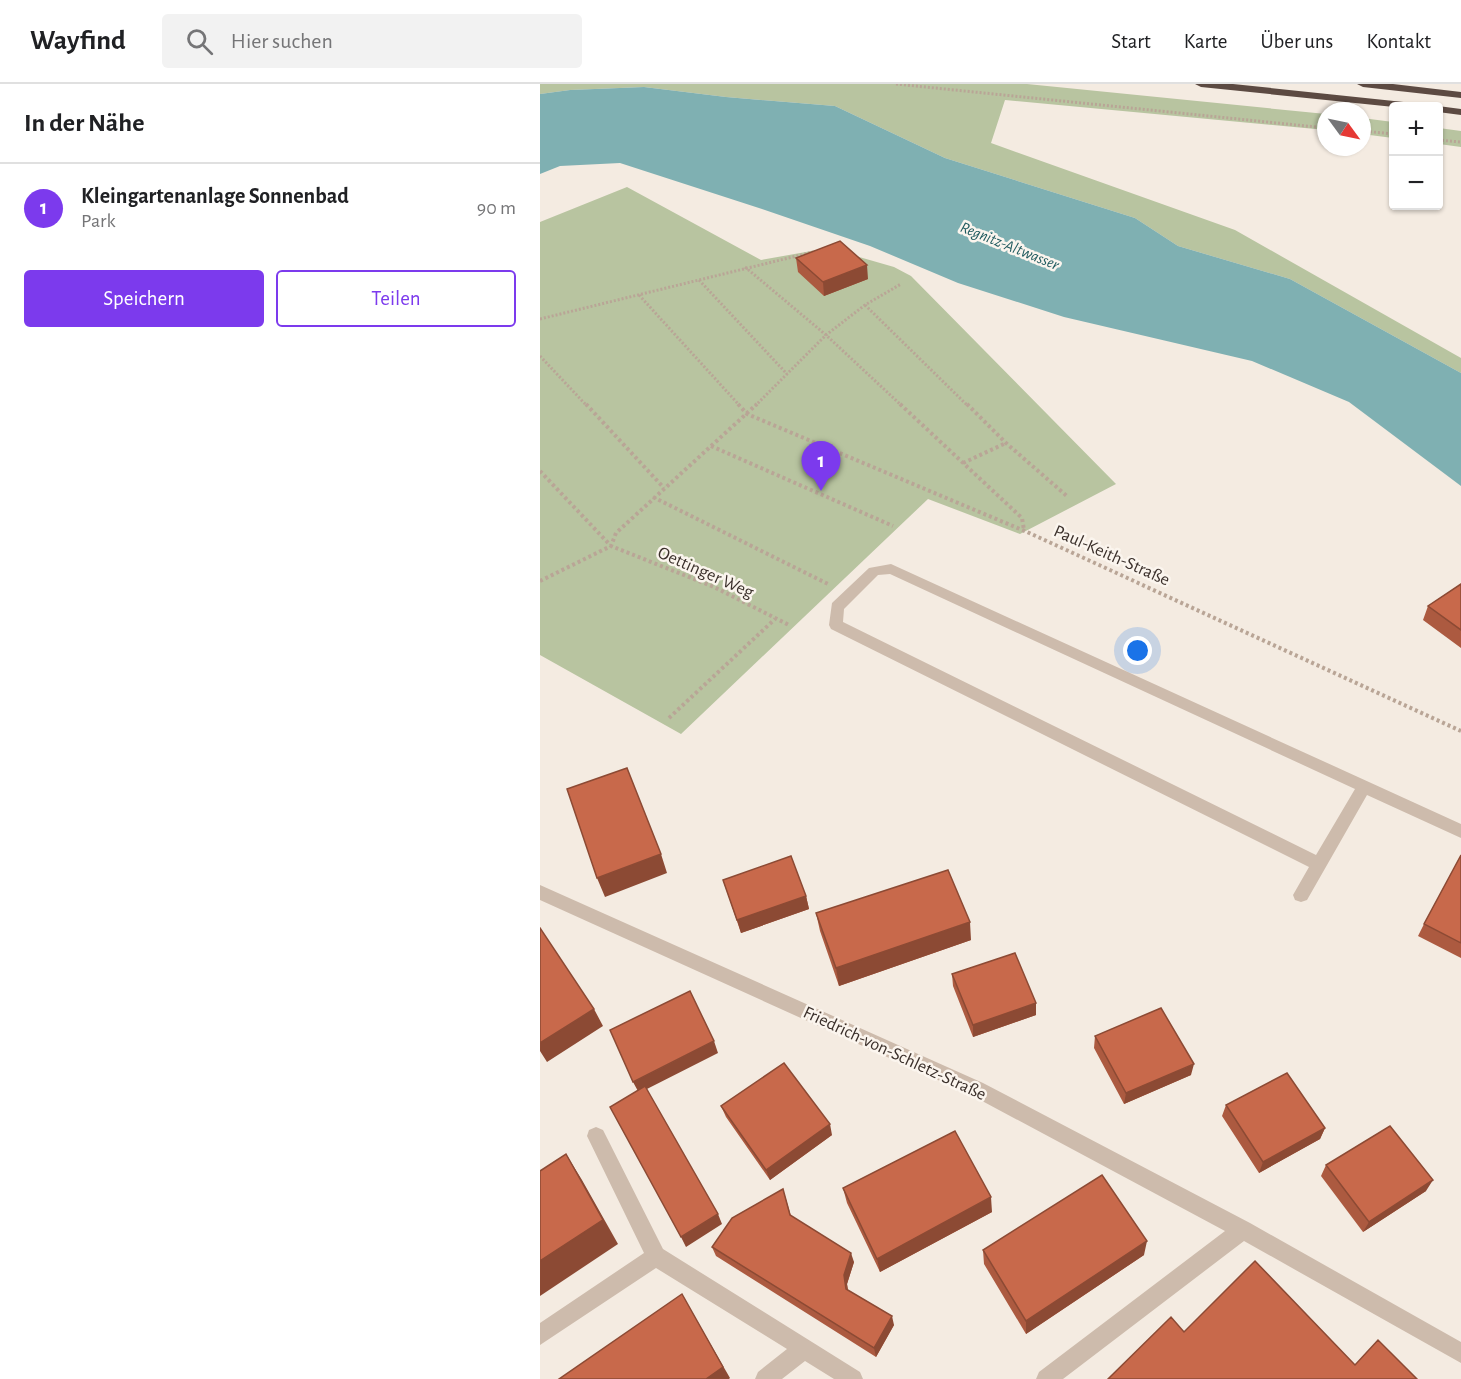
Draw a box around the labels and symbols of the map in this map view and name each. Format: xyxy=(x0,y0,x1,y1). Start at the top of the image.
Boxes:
north arrow xyxy=(1317,102,1371,156)
water label: Regnitz-Altwasser xyxy=(958,219,1062,273)
pin: 1 xyxy=(802,442,840,491)
street label: Paul-Keith-Straße xyxy=(1051,522,1172,590)
street label: Oettinger Weg xyxy=(655,544,756,602)
your location xyxy=(1123,636,1152,665)
street label: Friedrich-von-Schletz-Straße xyxy=(800,1004,989,1104)

